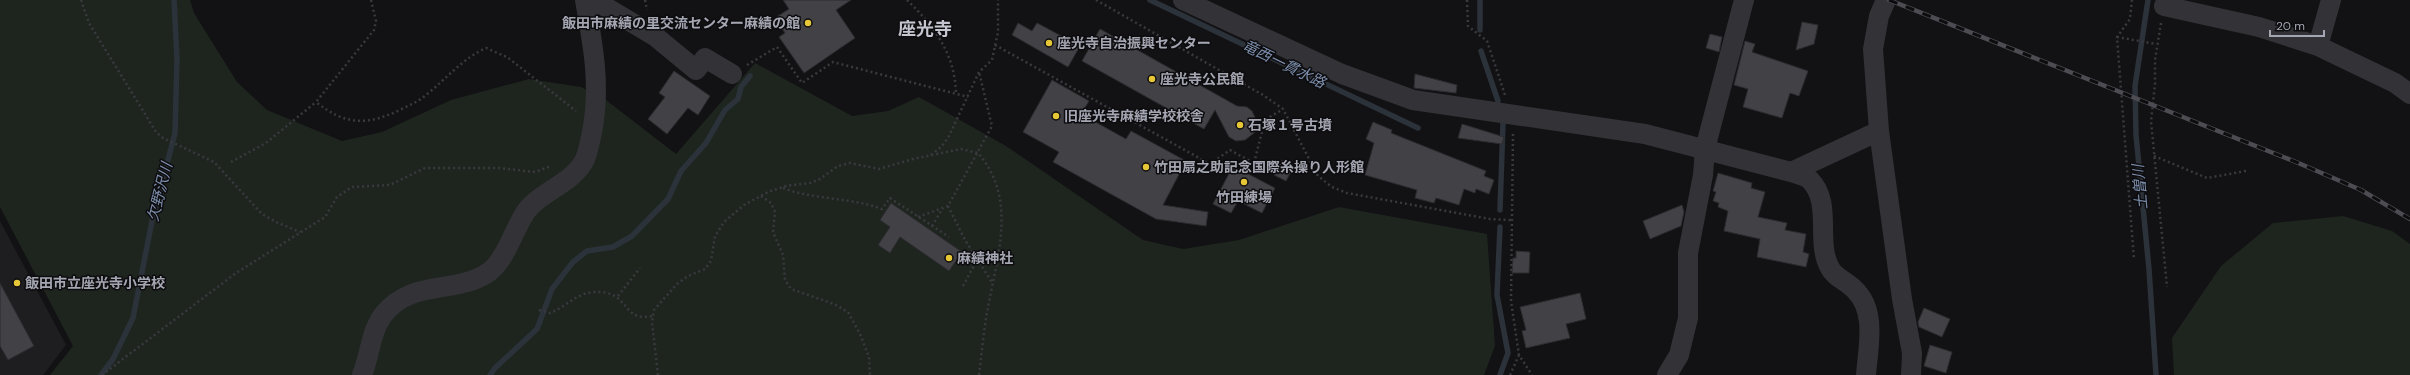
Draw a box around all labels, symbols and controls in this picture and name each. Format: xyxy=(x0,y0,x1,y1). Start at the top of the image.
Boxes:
scale bar xyxy=(2270,12,2324,38)
place label: 飯田市麻績の里交流センター麻績の館 xyxy=(562,14,800,32)
district label: 座光寺 xyxy=(898,17,952,41)
marker: 飯田市麻績の里交流センター麻績の館 xyxy=(803,18,813,28)
text: 20 m xyxy=(2276,18,2305,34)
place label: 座光寺自治振興センター xyxy=(1057,34,1211,52)
water label: 竜西一貫水路 xyxy=(1239,35,1331,94)
marker: 座光寺自治振興センター xyxy=(1044,38,1054,48)
place label: 座光寺公民館 xyxy=(1160,70,1244,88)
marker: 座光寺公民館 xyxy=(1147,74,1157,84)
place label: 旧座光寺麻績学校校舎 xyxy=(1064,107,1204,125)
marker: 旧座光寺麻績学校校舎 xyxy=(1051,111,1061,121)
place label: 石塚１号古墳 xyxy=(1248,116,1332,134)
marker: 石塚１号古墳 xyxy=(1235,120,1245,130)
place label: 竹田扇之助記念国際糸操り人形館 xyxy=(1154,158,1364,176)
water label: 欠野沢川 xyxy=(143,159,177,224)
marker: 竹田扇之助記念国際糸操り人形館 xyxy=(1141,162,1151,172)
water label: 土曽川 xyxy=(2128,162,2152,210)
marker: 竹田練場 xyxy=(1239,177,1249,187)
place label: 竹田練場 xyxy=(1216,188,1272,206)
place label: 麻績神社 xyxy=(957,249,1013,267)
marker: 麻績神社 xyxy=(944,253,954,263)
place label: 飯田市立座光寺小学校 xyxy=(25,274,165,292)
marker: 飯田市立座光寺小学校 xyxy=(12,278,22,288)

